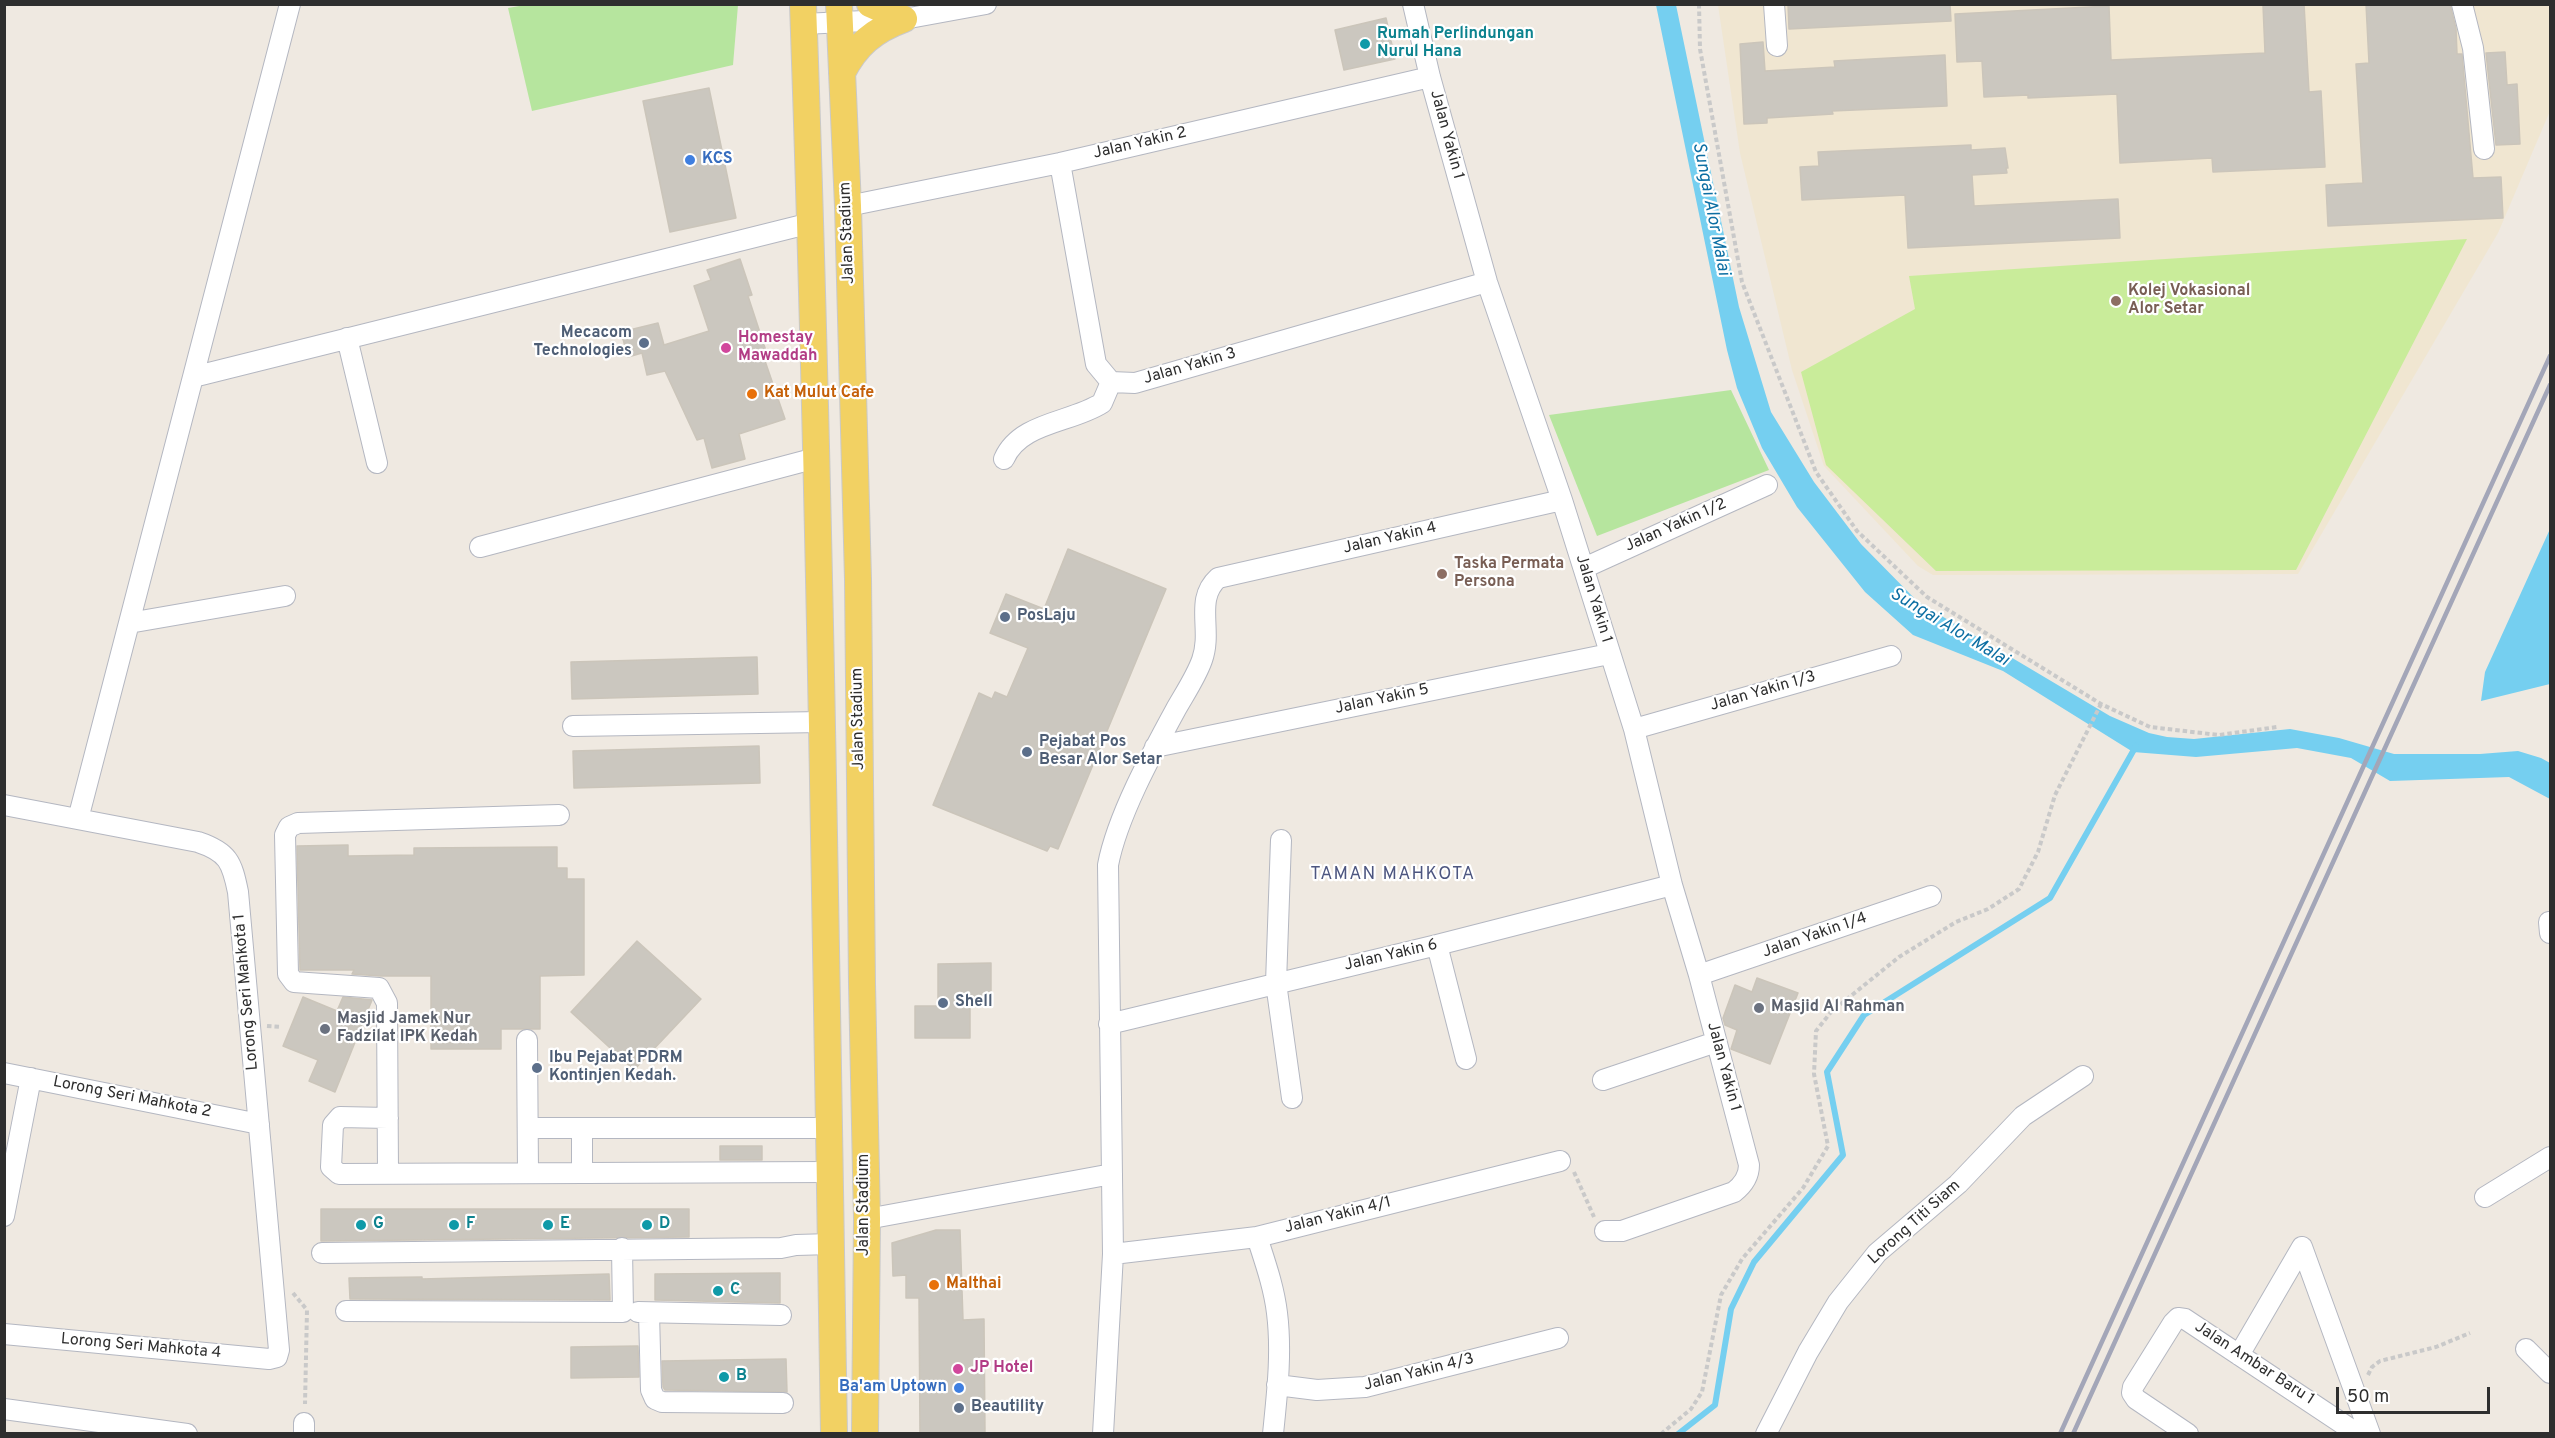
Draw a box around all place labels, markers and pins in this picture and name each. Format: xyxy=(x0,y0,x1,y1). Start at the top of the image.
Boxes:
place label: Rumah Perlindungan Nurul Hana xyxy=(1377,25,1534,63)
marker: Rumah Perlindungan Nurul Hana xyxy=(1358,37,1372,51)
place label: KCS xyxy=(702,150,733,170)
marker: KCS xyxy=(683,153,697,167)
place label: Kolej Vokasional Alor Setar xyxy=(2128,282,2250,320)
marker: Kolej Vokasional Alor Setar xyxy=(2109,294,2123,308)
place label: Mecacom Technologies xyxy=(533,324,632,362)
place label: Homestay Mawaddah xyxy=(738,329,817,367)
marker: Mecacom Technologies xyxy=(637,336,651,350)
marker: Homestay Mawaddah xyxy=(719,341,733,355)
place label: Kat Mulut Cafe xyxy=(764,384,874,404)
marker: Kat Mulut Cafe xyxy=(745,387,759,401)
place label: Taska Permata Persona xyxy=(1454,555,1564,593)
marker: Taska Permata Persona xyxy=(1435,567,1449,581)
place label: PosLaju xyxy=(1017,607,1076,627)
marker: PosLaju xyxy=(998,610,1012,624)
place label: Pejabat Pos Besar Alor Setar xyxy=(1039,733,1162,771)
marker: Pejabat Pos Besar Alor Setar xyxy=(1020,745,1034,759)
place label: Shell xyxy=(955,993,993,1013)
marker: Shell xyxy=(936,996,950,1010)
place label: Masjid Al Rahman xyxy=(1771,998,1905,1018)
marker: Masjid Al Rahman xyxy=(1752,1001,1766,1015)
place label: Masjid Jamek Nur Fadzilat IPK Kedah xyxy=(337,1010,478,1048)
marker: Masjid Jamek Nur Fadzilat IPK Kedah xyxy=(318,1022,332,1036)
place label: Ibu Pejabat PDRM Kontinjen Kedah. xyxy=(549,1049,683,1087)
marker: Ibu Pejabat PDRM Kontinjen Kedah. xyxy=(530,1061,544,1075)
place label: G xyxy=(373,1215,384,1235)
place label: F xyxy=(466,1215,475,1235)
place label: E xyxy=(560,1215,570,1235)
place label: D xyxy=(659,1215,670,1235)
marker: G xyxy=(354,1218,368,1232)
marker: F xyxy=(447,1218,461,1232)
marker: E xyxy=(541,1218,555,1232)
marker: D xyxy=(640,1218,654,1232)
place label: Malthai xyxy=(946,1275,1001,1295)
marker: Malthai xyxy=(927,1278,941,1292)
place label: C xyxy=(730,1281,740,1301)
marker: C xyxy=(711,1284,725,1298)
place label: JP Hotel xyxy=(970,1359,1033,1379)
marker: JP Hotel xyxy=(951,1362,965,1376)
place label: B xyxy=(736,1367,747,1387)
marker: B xyxy=(717,1370,731,1384)
place label: Ba'am Uptown xyxy=(839,1378,947,1398)
marker: Ba'am Uptown xyxy=(952,1381,966,1395)
place label: Beautility xyxy=(971,1398,1044,1418)
marker: Beautility xyxy=(952,1401,966,1415)

